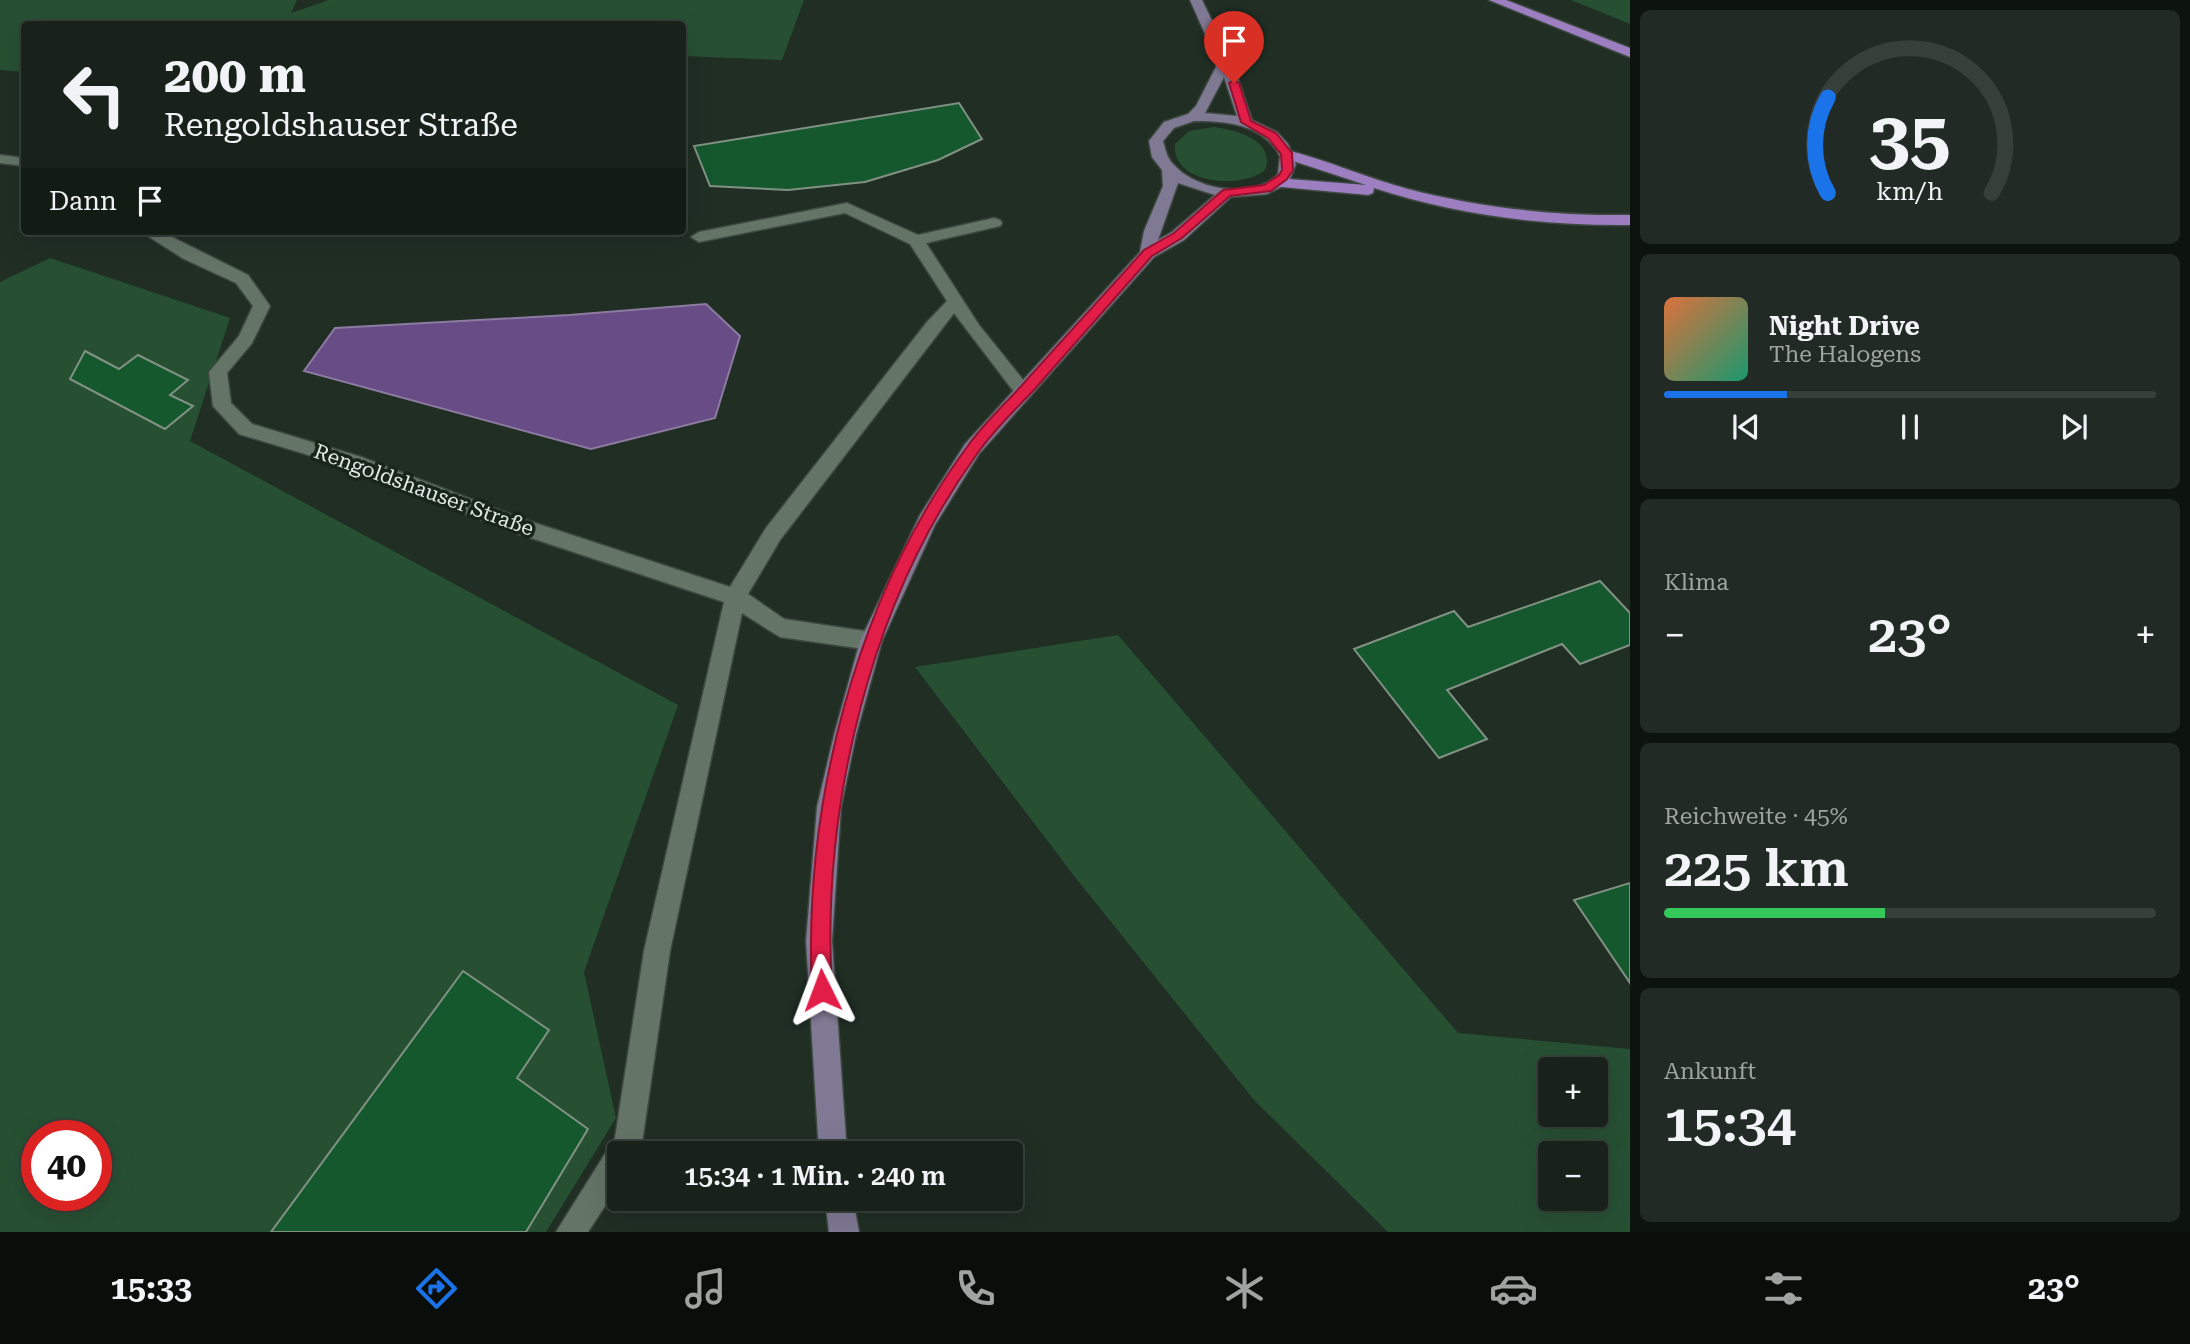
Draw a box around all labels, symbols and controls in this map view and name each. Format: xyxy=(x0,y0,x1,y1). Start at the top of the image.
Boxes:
pin xyxy=(1204,11,1264,83)
icon: arrive xyxy=(1215,22,1253,60)
text: 200 m xyxy=(164,47,306,104)
icon: left xyxy=(49,49,140,140)
text: 35 xyxy=(1869,97,1951,182)
text: Rengoldshauser Straße xyxy=(164,106,518,144)
text: km/h xyxy=(1877,177,1943,206)
icon: arrive xyxy=(131,182,169,220)
text: Dann xyxy=(49,186,117,216)
text: Night Drive xyxy=(1769,311,1920,341)
text: The Halogens xyxy=(1769,341,1921,368)
icon: previous xyxy=(1727,408,1765,446)
icon: pause xyxy=(1891,408,1929,446)
icon: next xyxy=(2055,408,2093,446)
street label: Rengoldshauser Straße xyxy=(311,439,537,541)
text: Klima xyxy=(1664,569,1729,596)
text: 23° xyxy=(1868,604,1952,665)
text: − xyxy=(1664,613,1685,657)
text: + xyxy=(2135,613,2156,657)
text: Reichweite · 45% xyxy=(1664,803,1848,830)
text: 225 km xyxy=(1664,838,1849,899)
position arrow xyxy=(785,953,859,1027)
map controls xyxy=(1538,1057,1608,1211)
button: + xyxy=(1538,1057,1608,1127)
text: Ankunft xyxy=(1664,1058,1756,1085)
text: 15:34 xyxy=(1664,1093,1796,1154)
speed limit sign: 40 xyxy=(21,1120,112,1211)
button: − xyxy=(1538,1141,1608,1211)
text: 15:34 · 1 Min. · 240 m xyxy=(684,1161,946,1191)
icon: directions xyxy=(412,1264,461,1313)
icon: music xyxy=(681,1264,730,1313)
icon: phone xyxy=(951,1264,1000,1313)
icon: climate xyxy=(1220,1264,1269,1313)
icon: car xyxy=(1489,1264,1538,1313)
icon: filters xyxy=(1759,1264,1808,1313)
text: 15:33 xyxy=(110,1269,192,1307)
text: 23° xyxy=(2028,1269,2080,1307)

